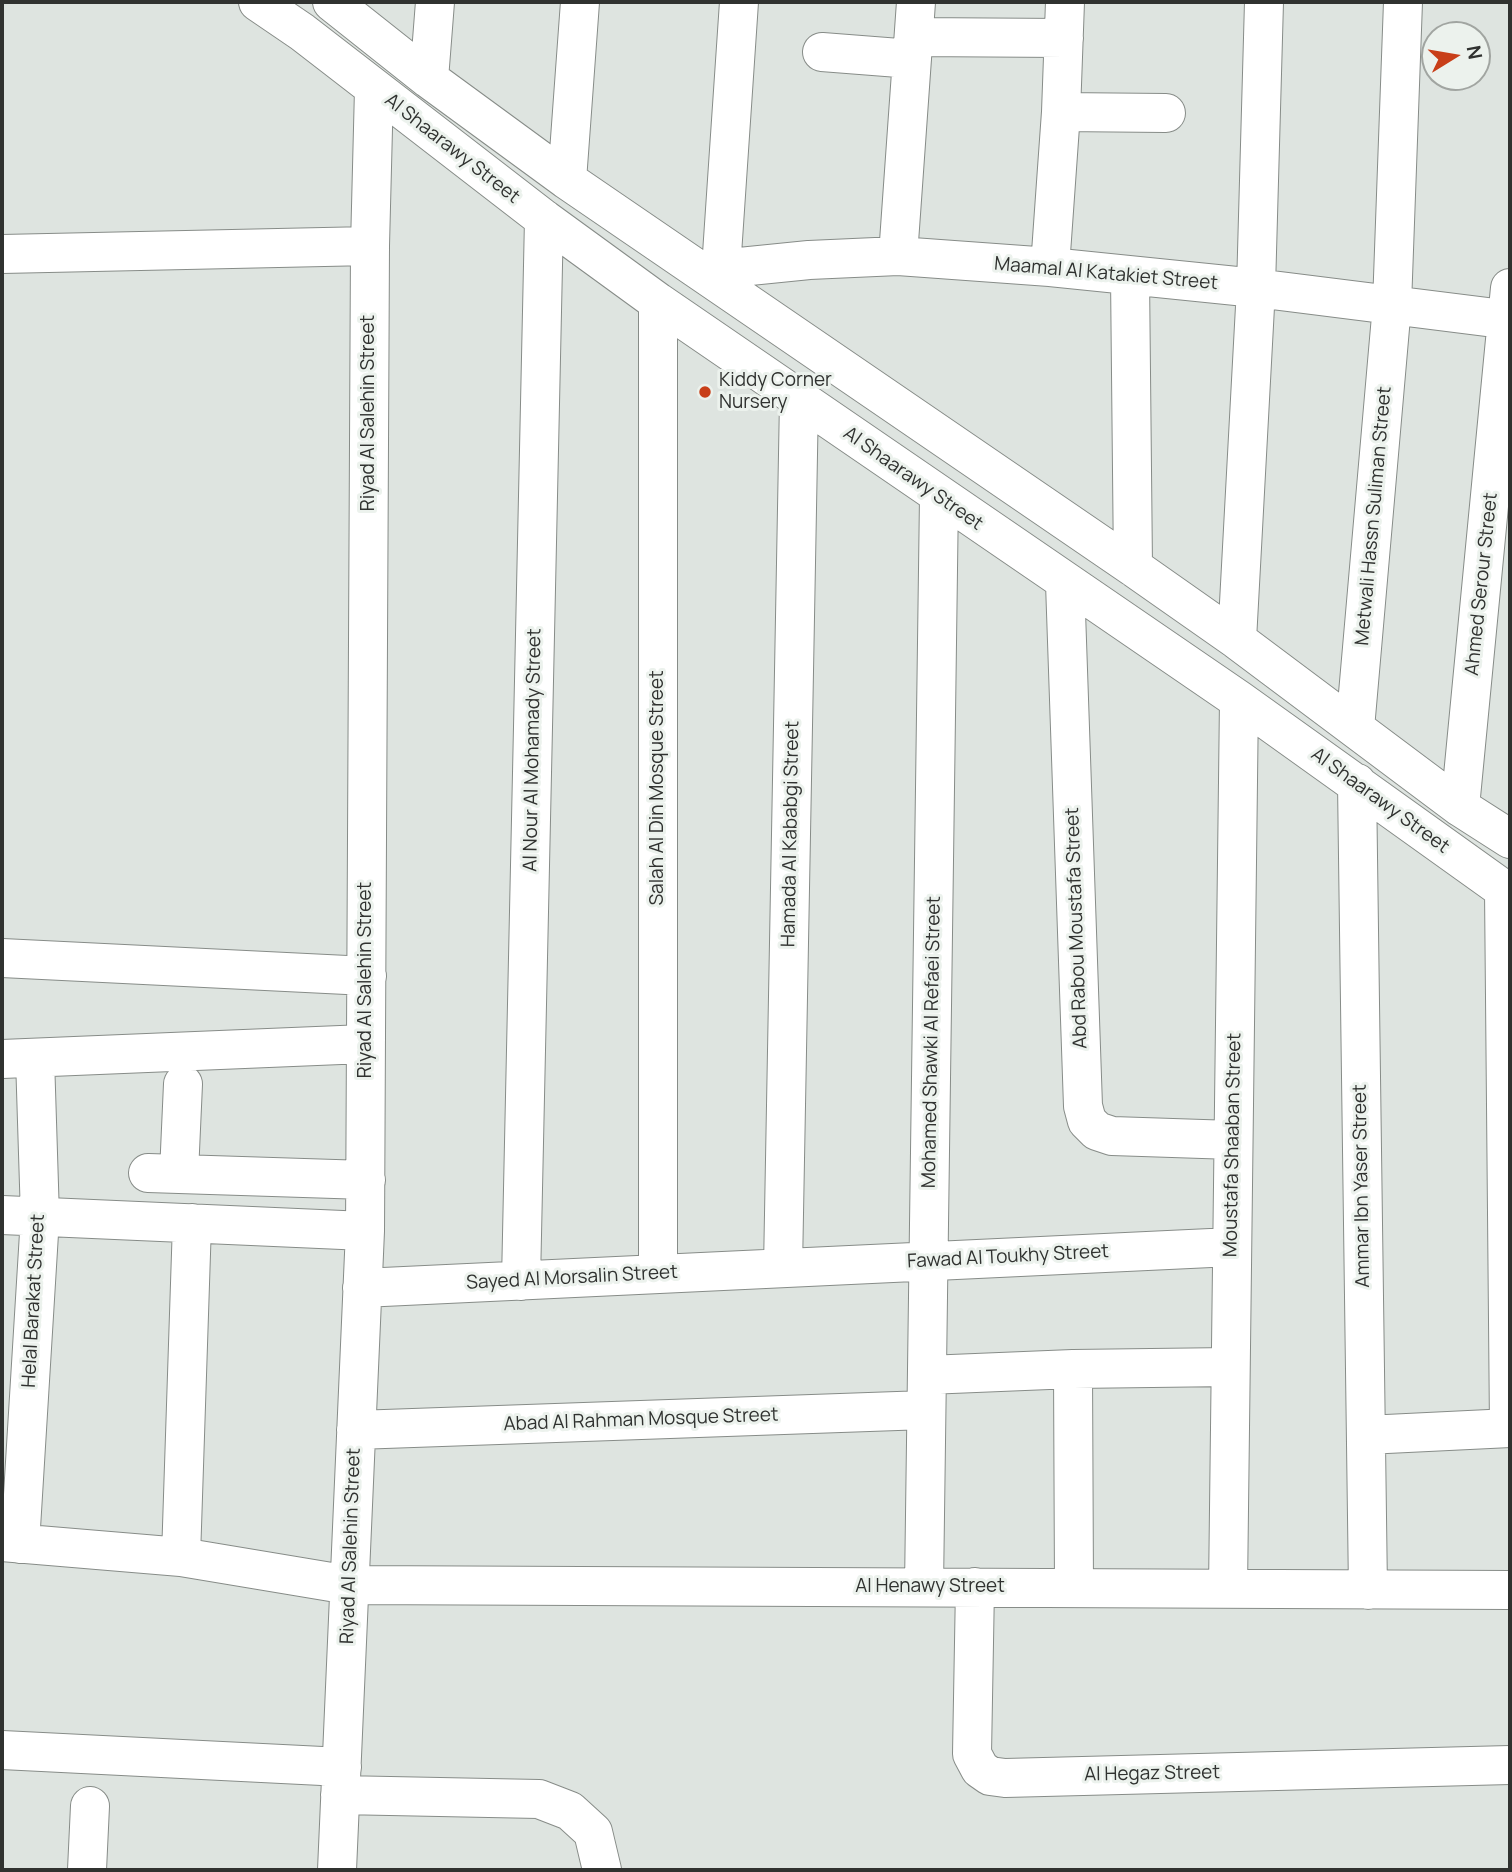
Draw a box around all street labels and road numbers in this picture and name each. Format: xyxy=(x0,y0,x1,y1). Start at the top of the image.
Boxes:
street label: Al Shaarawy Street xyxy=(380,89,524,209)
street label: Maamal Al Katakiet Street xyxy=(993,253,1219,295)
street label: Riyad Al Salehin Street xyxy=(358,315,380,511)
street label: Metwali Hassn Suliman Street xyxy=(1351,386,1397,646)
street label: Al Shaarawy Street xyxy=(839,422,987,536)
street label: Ahmed Serour Street xyxy=(1461,491,1503,677)
street label: Al Nour Al Mohamady Street xyxy=(519,628,547,872)
street label: Salah Al Din Mosque Street xyxy=(647,670,669,906)
street label: Hamada Al Kababgi Street xyxy=(778,721,804,947)
street label: Al Shaarawy Street xyxy=(1306,743,1454,859)
street label: Abd Rabou Moustafa Street xyxy=(1061,807,1093,1049)
street label: Riyad Al Salehin Street xyxy=(355,882,377,1078)
street label: Mohamed Shawki Al Refaei Street xyxy=(918,896,946,1188)
street label: Moustafa Shaaban Street xyxy=(1220,1033,1246,1257)
street label: Ammar Ibn Yaser Street xyxy=(1349,1084,1375,1288)
street label: Helal Barakat Street xyxy=(18,1214,50,1388)
street label: Fawad Al Toukhy Street xyxy=(907,1240,1109,1274)
street label: Sayed Al Morsalin Street xyxy=(466,1261,678,1295)
street label: Abad Al Rahman Mosque Street xyxy=(503,1404,779,1436)
street label: Riyad Al Salehin Street xyxy=(336,1447,366,1645)
street label: Al Henawy Street xyxy=(855,1576,1005,1598)
street label: Al Hegaz Street xyxy=(1084,1761,1220,1787)

